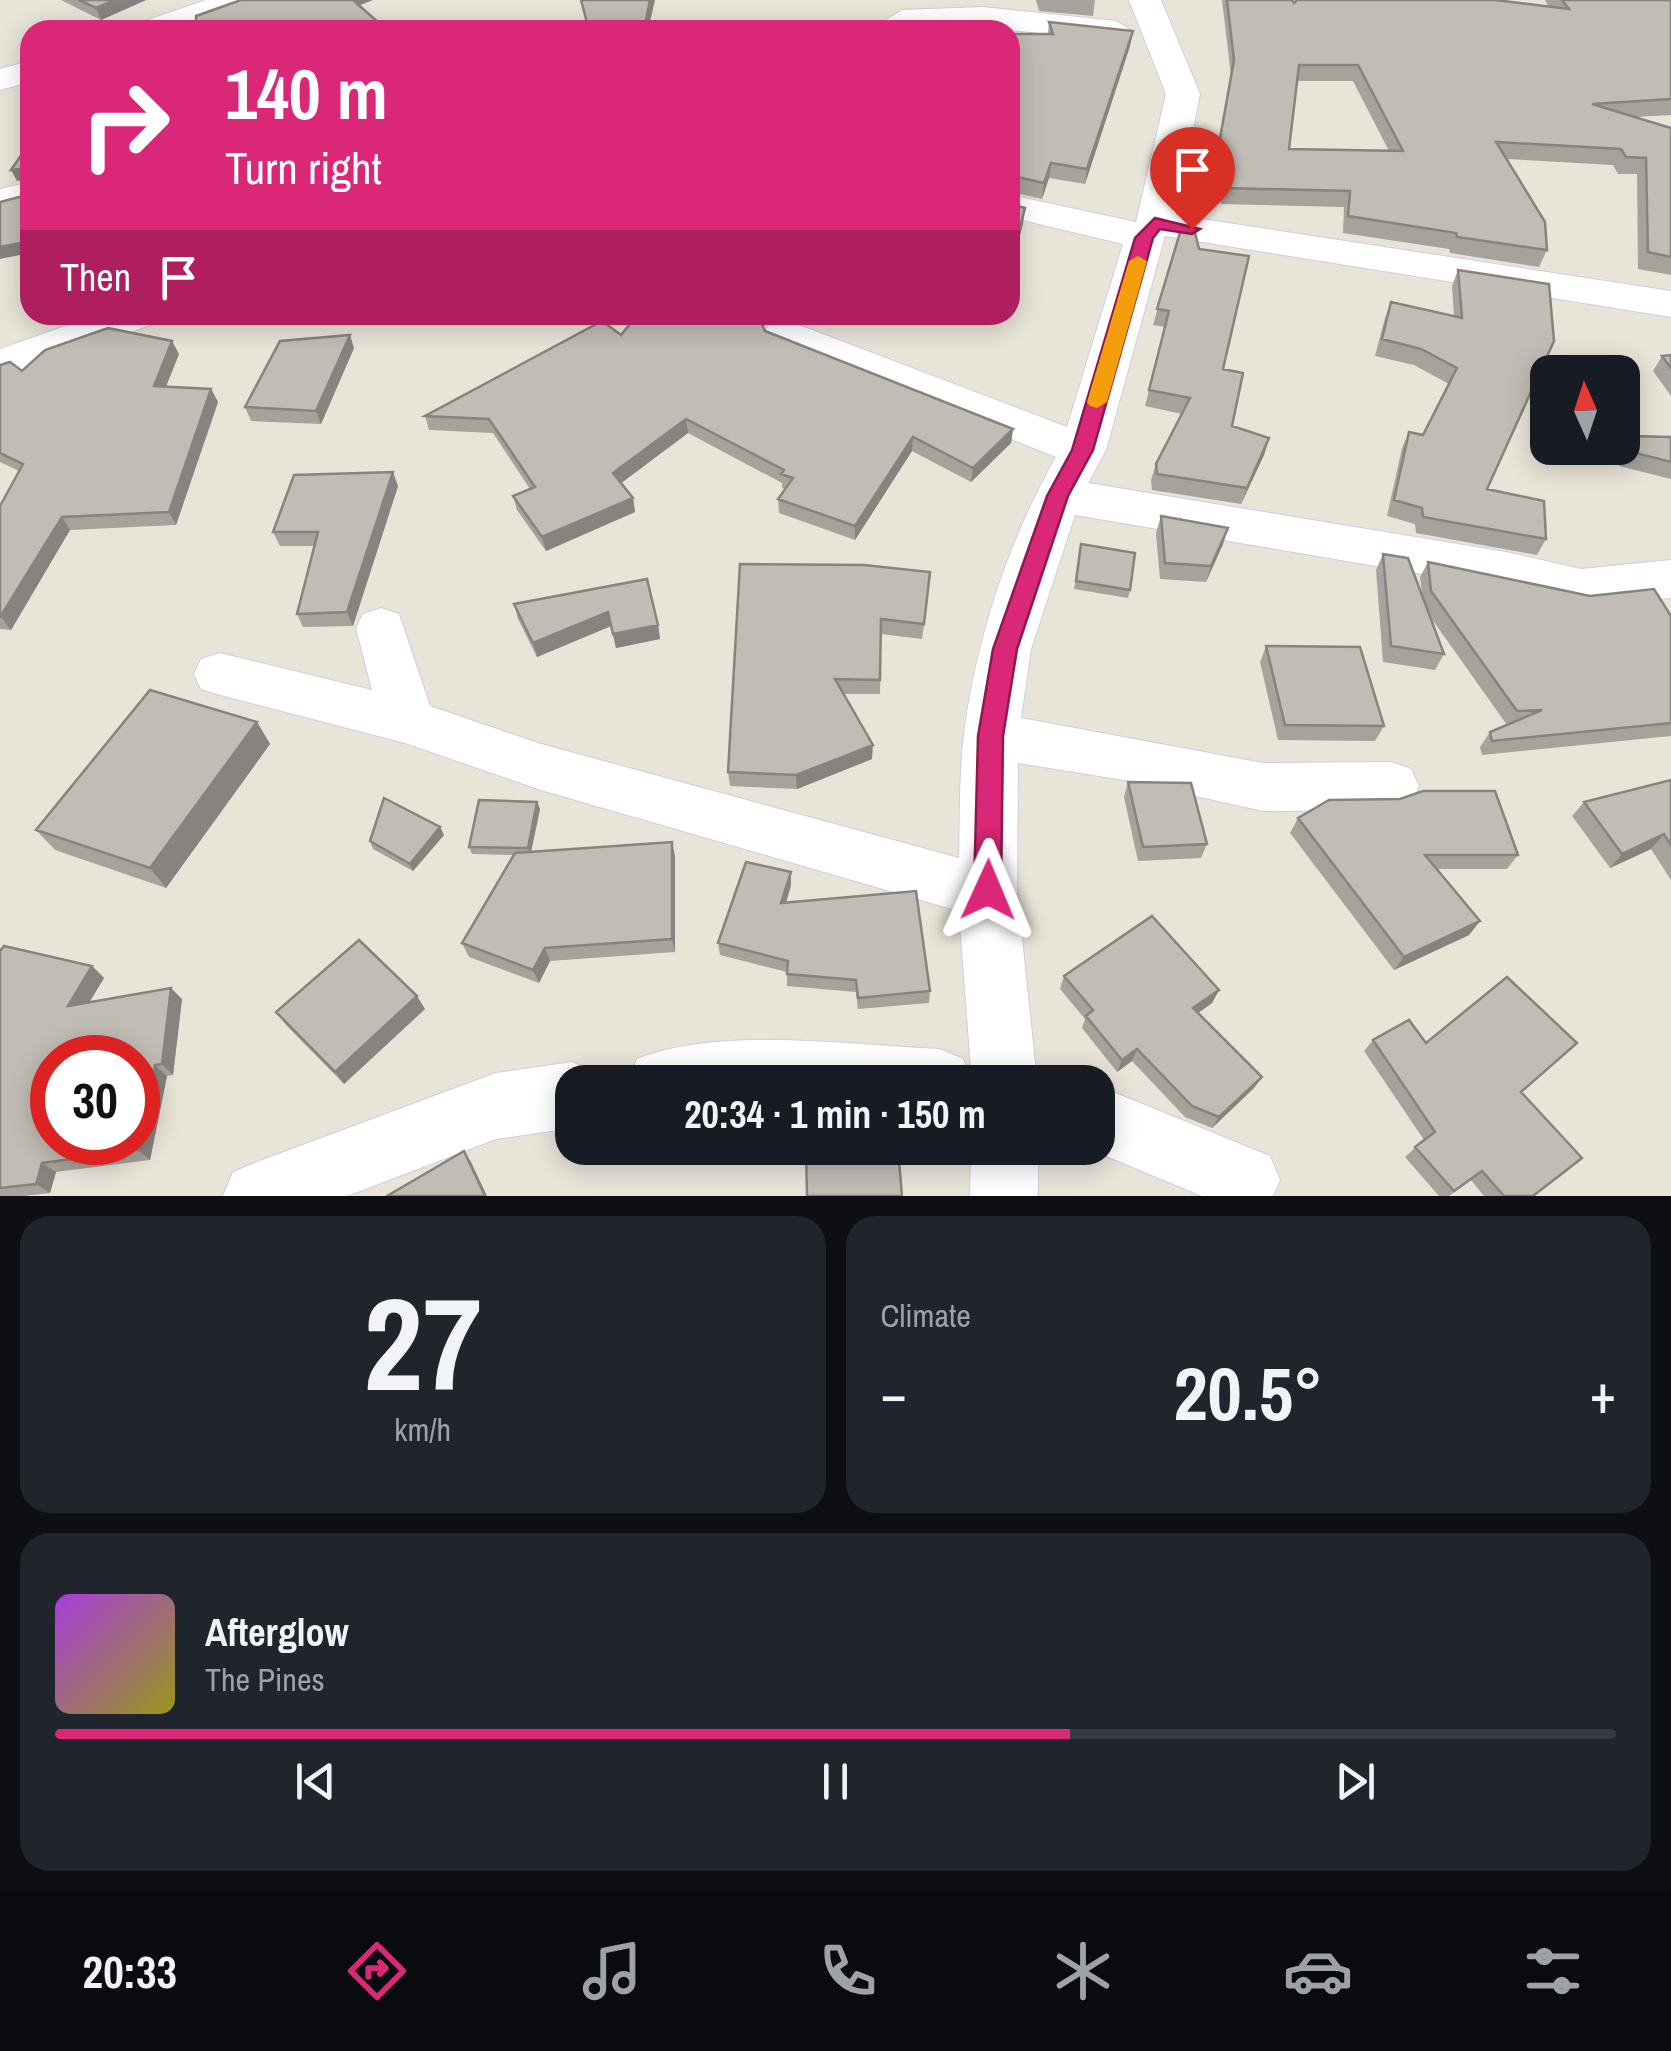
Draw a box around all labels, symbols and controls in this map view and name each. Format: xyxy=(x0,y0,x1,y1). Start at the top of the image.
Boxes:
text: 140 m xyxy=(225,47,388,141)
icon: right xyxy=(60,60,190,190)
pin xyxy=(1150,127,1235,230)
text: Turn right xyxy=(225,137,382,198)
icon: arrive xyxy=(1165,142,1220,197)
icon: arrive xyxy=(151,250,206,305)
text: Then xyxy=(60,252,131,303)
north arrow xyxy=(1530,355,1640,465)
map controls xyxy=(1530,355,1640,465)
position arrow xyxy=(936,838,1040,942)
speed limit sign: 30 xyxy=(30,1035,160,1165)
text: 20:34 · 1 min · 150 m xyxy=(684,1089,986,1140)
text: 27 xyxy=(363,1255,482,1431)
text: Climate xyxy=(881,1294,971,1337)
text: 20.5° xyxy=(1173,1342,1323,1443)
text: − xyxy=(881,1356,907,1430)
text: + xyxy=(1590,1356,1616,1430)
text: km/h xyxy=(394,1408,451,1451)
text: Afterglow xyxy=(205,1607,349,1658)
text: The Pines xyxy=(205,1658,325,1701)
icon: previous xyxy=(288,1754,343,1809)
icon: pause xyxy=(808,1754,863,1809)
icon: next xyxy=(1328,1754,1383,1809)
icon: directions xyxy=(342,1936,412,2006)
icon: music xyxy=(577,1936,647,2006)
icon: phone xyxy=(813,1936,883,2006)
icon: climate xyxy=(1048,1936,1118,2006)
icon: car xyxy=(1283,1936,1353,2006)
icon: filters xyxy=(1518,1936,1588,2006)
text: 20:33 xyxy=(83,1941,177,2002)

